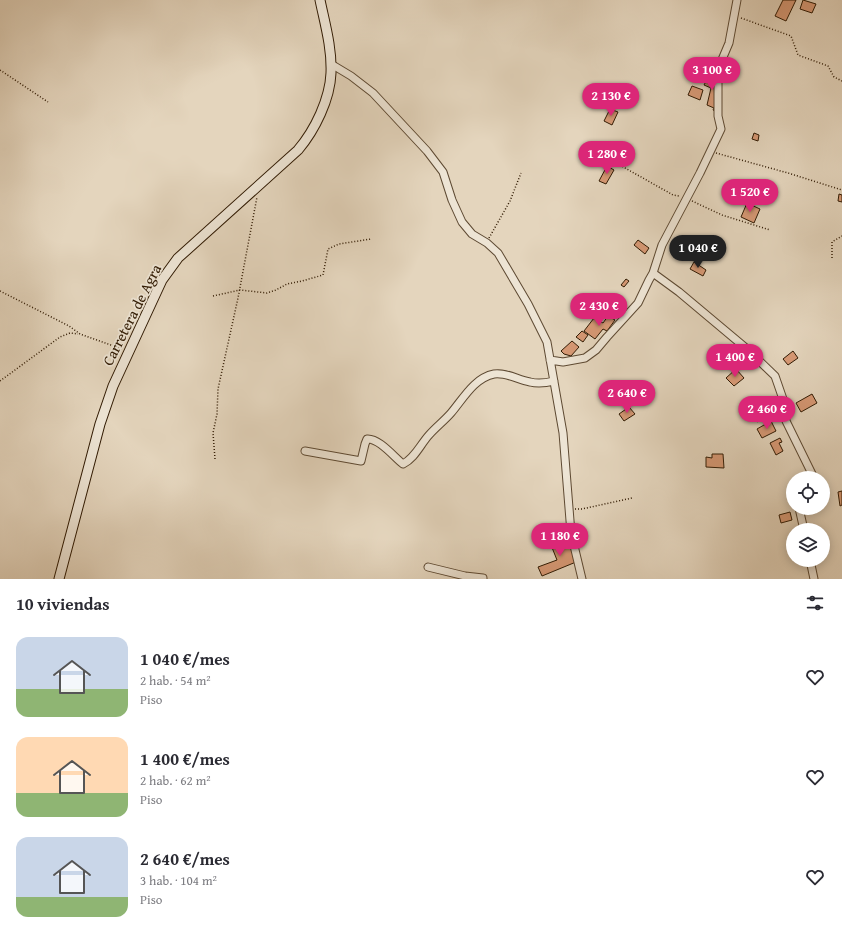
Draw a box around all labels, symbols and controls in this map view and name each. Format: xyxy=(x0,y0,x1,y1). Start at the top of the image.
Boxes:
pin: 3 100 € xyxy=(675,57,749,91)
text: 3 100 € xyxy=(692,60,732,79)
pin: 2 130 € xyxy=(574,83,648,117)
text: 2 130 € xyxy=(591,86,631,105)
pin: 1 280 € xyxy=(570,141,644,175)
text: 1 280 € xyxy=(587,144,627,163)
pin: 1 520 € xyxy=(713,179,787,213)
text: 1 520 € xyxy=(730,182,770,201)
pin: 1 040 € xyxy=(661,235,735,269)
text: 1 040 € xyxy=(678,238,718,257)
street label: Carretera de Agra xyxy=(97,260,166,369)
pin: 2 430 € xyxy=(562,293,636,327)
text: 2 430 € xyxy=(579,296,619,315)
pin: 1 400 € xyxy=(698,344,772,378)
text: 1 400 € xyxy=(715,347,755,366)
pin: 2 640 € xyxy=(590,380,664,414)
text: 2 640 € xyxy=(607,383,647,402)
pin: 2 460 € xyxy=(730,396,804,430)
text: 2 460 € xyxy=(747,399,787,418)
map controls xyxy=(786,471,830,567)
button: locate xyxy=(786,471,830,515)
pin: 1 180 € xyxy=(523,523,597,557)
button: layers xyxy=(786,523,830,567)
text: 1 180 € xyxy=(540,526,580,545)
text: 10 viviendas xyxy=(16,591,110,616)
icon: filters xyxy=(804,592,826,614)
text: 1 040 €/mes xyxy=(140,646,230,671)
icon: home xyxy=(48,653,96,701)
icon: heart xyxy=(804,666,826,688)
text: 2 hab. · 54 m² xyxy=(140,671,211,690)
text: Piso xyxy=(140,690,162,709)
text: 1 400 €/mes xyxy=(140,746,230,771)
icon: home xyxy=(48,753,96,801)
icon: heart xyxy=(804,766,826,788)
text: 2 hab. · 62 m² xyxy=(140,771,211,790)
text: Piso xyxy=(140,790,162,809)
text: 2 640 €/mes xyxy=(140,846,230,871)
icon: home xyxy=(48,853,96,901)
icon: heart xyxy=(804,866,826,888)
text: 3 hab. · 104 m² xyxy=(140,871,217,890)
text: Piso xyxy=(140,890,162,909)

